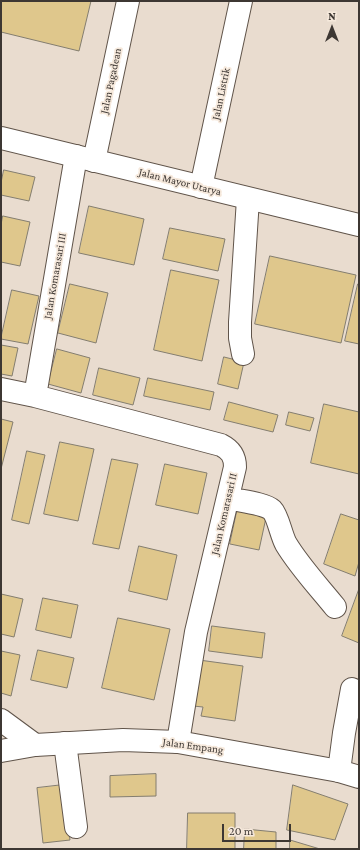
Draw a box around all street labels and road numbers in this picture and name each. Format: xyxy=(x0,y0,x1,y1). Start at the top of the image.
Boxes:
street label: Jalan Pagadean xyxy=(98,47,124,115)
street label: Jalan Listrik xyxy=(209,67,233,121)
street label: Jalan Mayor Utarya xyxy=(137,165,223,199)
street label: Jalan Komarasari III xyxy=(41,232,69,320)
street label: Jalan Komarasari II xyxy=(208,472,240,556)
street label: Jalan Empang xyxy=(162,735,224,757)

